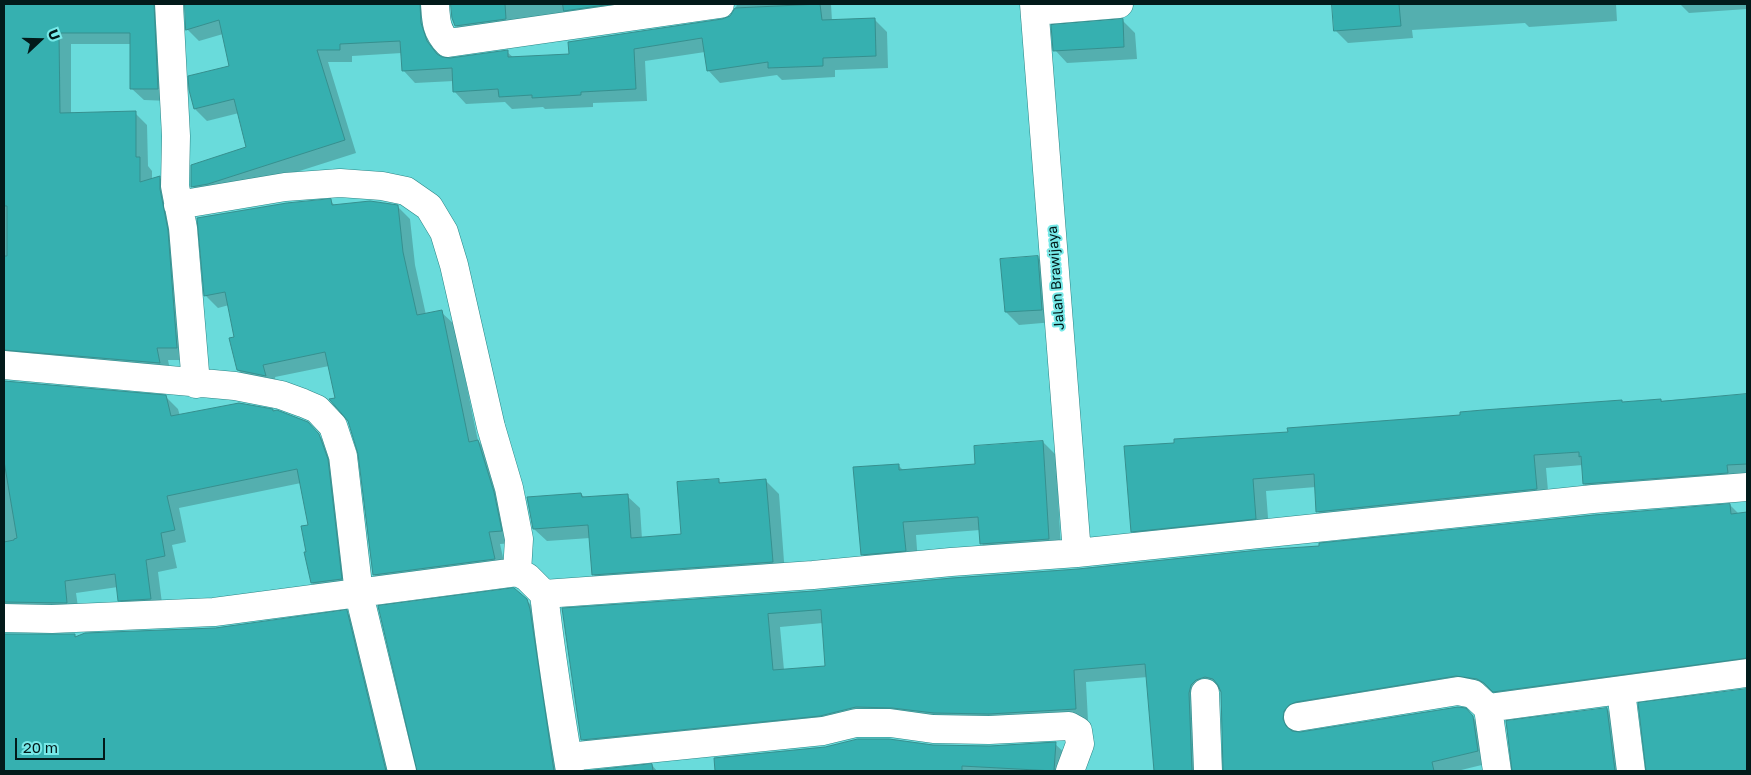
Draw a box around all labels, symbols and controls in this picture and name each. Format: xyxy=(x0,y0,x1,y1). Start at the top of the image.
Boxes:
north arrow xyxy=(15,15,65,65)
text: U xyxy=(45,27,64,42)
street label: Jalan Brawijaya xyxy=(1044,225,1068,331)
scale bar xyxy=(18,728,108,760)
text: 20 m xyxy=(23,738,58,756)

